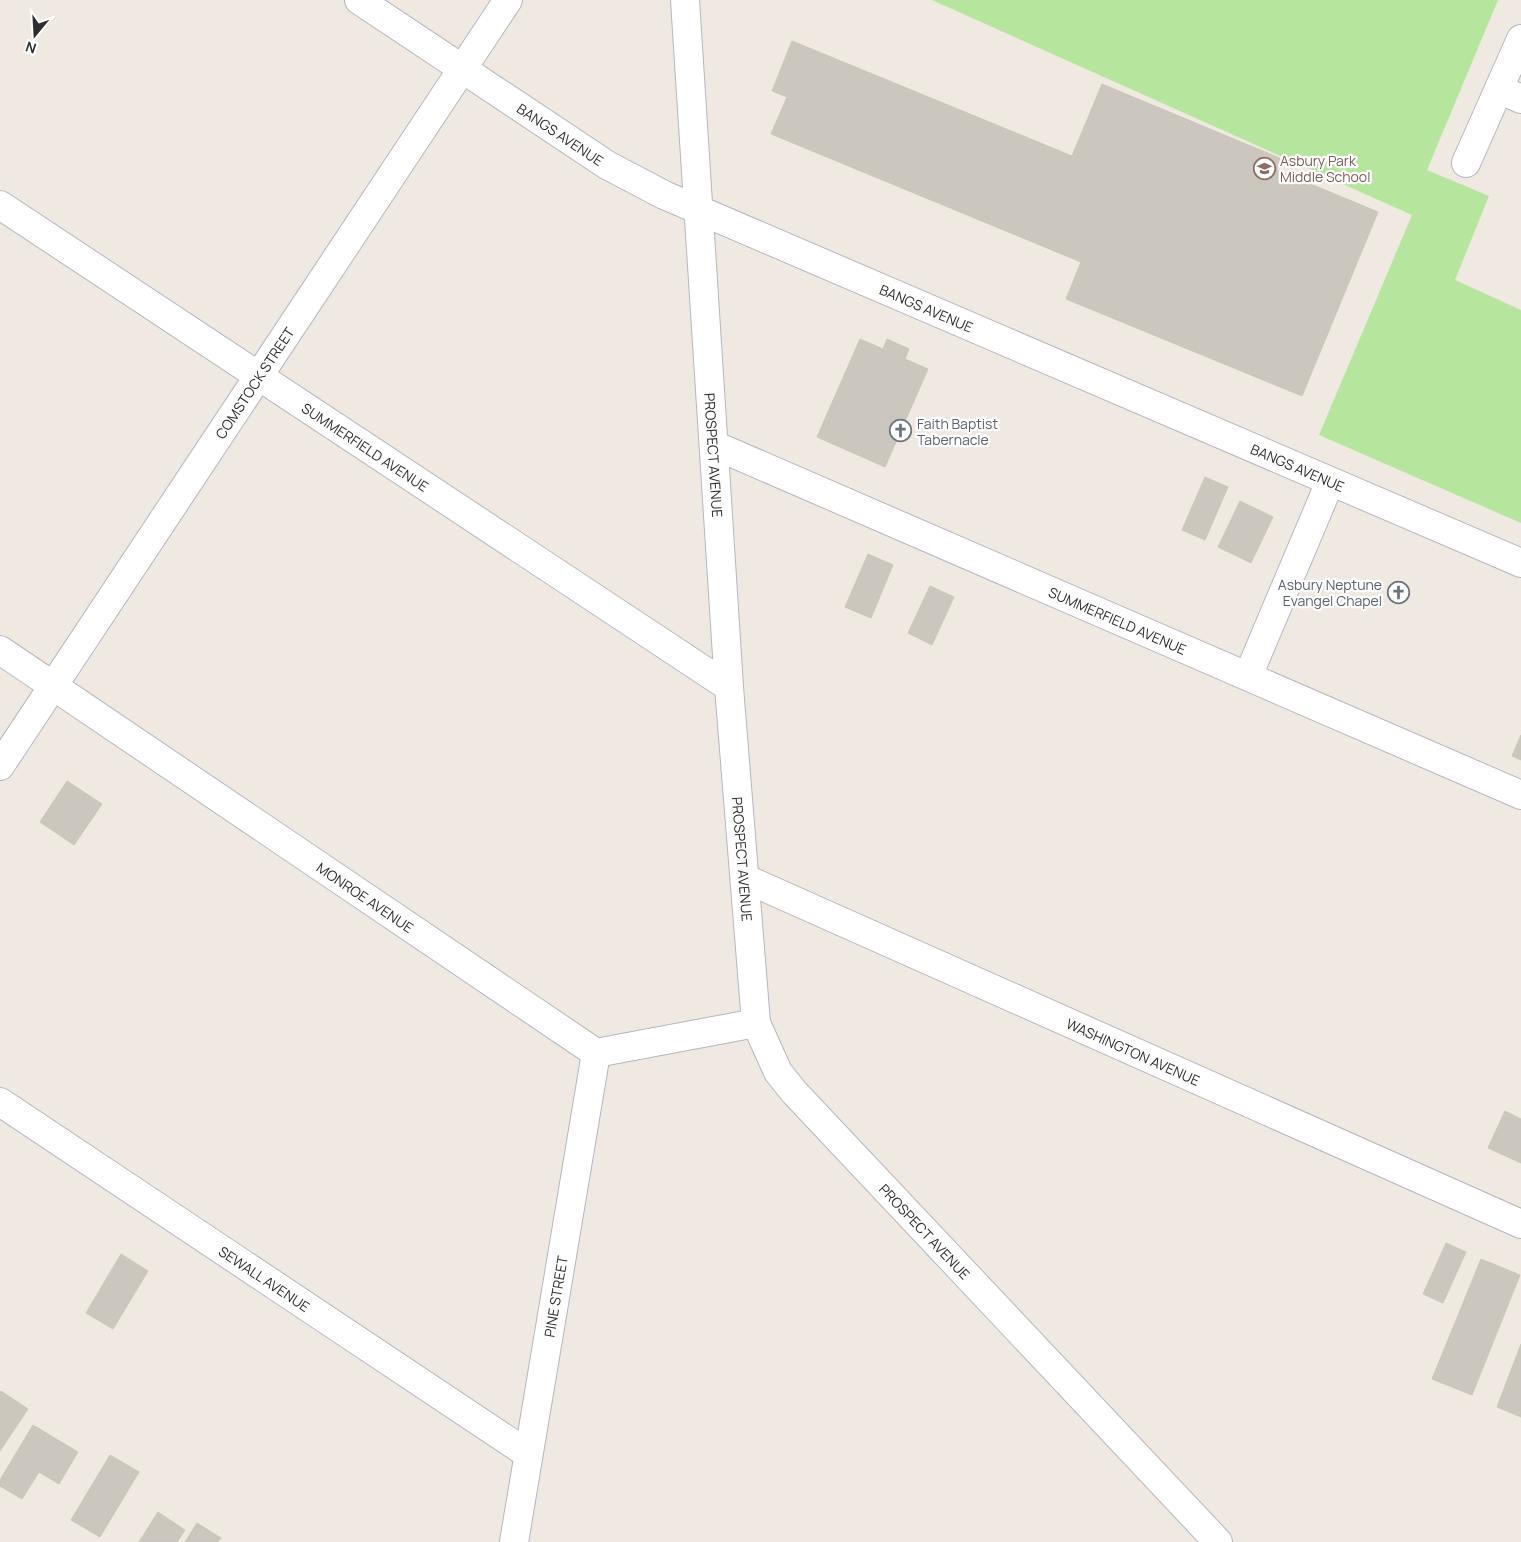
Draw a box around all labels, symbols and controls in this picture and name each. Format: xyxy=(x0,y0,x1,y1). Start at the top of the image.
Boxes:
north arrow xyxy=(10,10,60,60)
text: N xyxy=(23,37,39,58)
street label: BANGS AVENUE xyxy=(514,98,607,170)
place label: Asbury Park Middle School xyxy=(1280,151,1370,186)
school or university icon: Asbury Park Middle School xyxy=(1252,156,1276,180)
street label: BANGS AVENUE xyxy=(877,279,976,336)
street label: COMSTOCK STREET xyxy=(210,323,298,442)
street label: PROSPECT AVENUE xyxy=(701,392,728,518)
street label: SUMMERFIELD AVENUE xyxy=(298,398,432,495)
place label: Faith Baptist Tabernacle xyxy=(917,414,998,449)
church icon: Faith Baptist Tabernacle xyxy=(889,419,913,443)
street label: BANGS AVENUE xyxy=(1248,439,1348,496)
place label: Asbury Neptune Evangel Chapel xyxy=(1278,575,1382,610)
church icon: Asbury Neptune Evangel Chapel xyxy=(1386,580,1410,604)
street label: SUMMERFIELD AVENUE xyxy=(1046,582,1189,658)
street label: PROSPECT AVENUE xyxy=(728,796,757,922)
street label: MONROE AVENUE xyxy=(313,858,417,937)
street label: WASHINGTON AVENUE xyxy=(1064,1013,1203,1089)
street label: PROSPECT AVENUE xyxy=(875,1179,975,1283)
street label: SEWALL AVENUE xyxy=(215,1241,314,1316)
street label: PINE STREET xyxy=(539,1254,571,1339)

